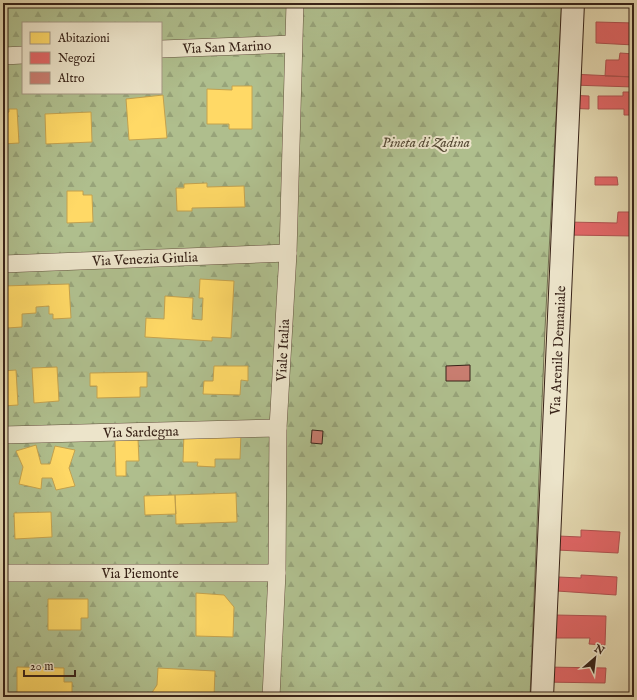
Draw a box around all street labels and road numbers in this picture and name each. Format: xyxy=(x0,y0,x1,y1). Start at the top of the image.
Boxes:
street label: Via San Marino xyxy=(181,37,272,58)
street label: Via Venezia Giulia xyxy=(91,248,199,271)
street label: Via Arenile Demaniale xyxy=(547,285,570,417)
street label: Viale Italia xyxy=(273,318,294,383)
street label: Via Sardegna xyxy=(102,423,180,442)
street label: Via Piemonte xyxy=(100,565,179,583)

